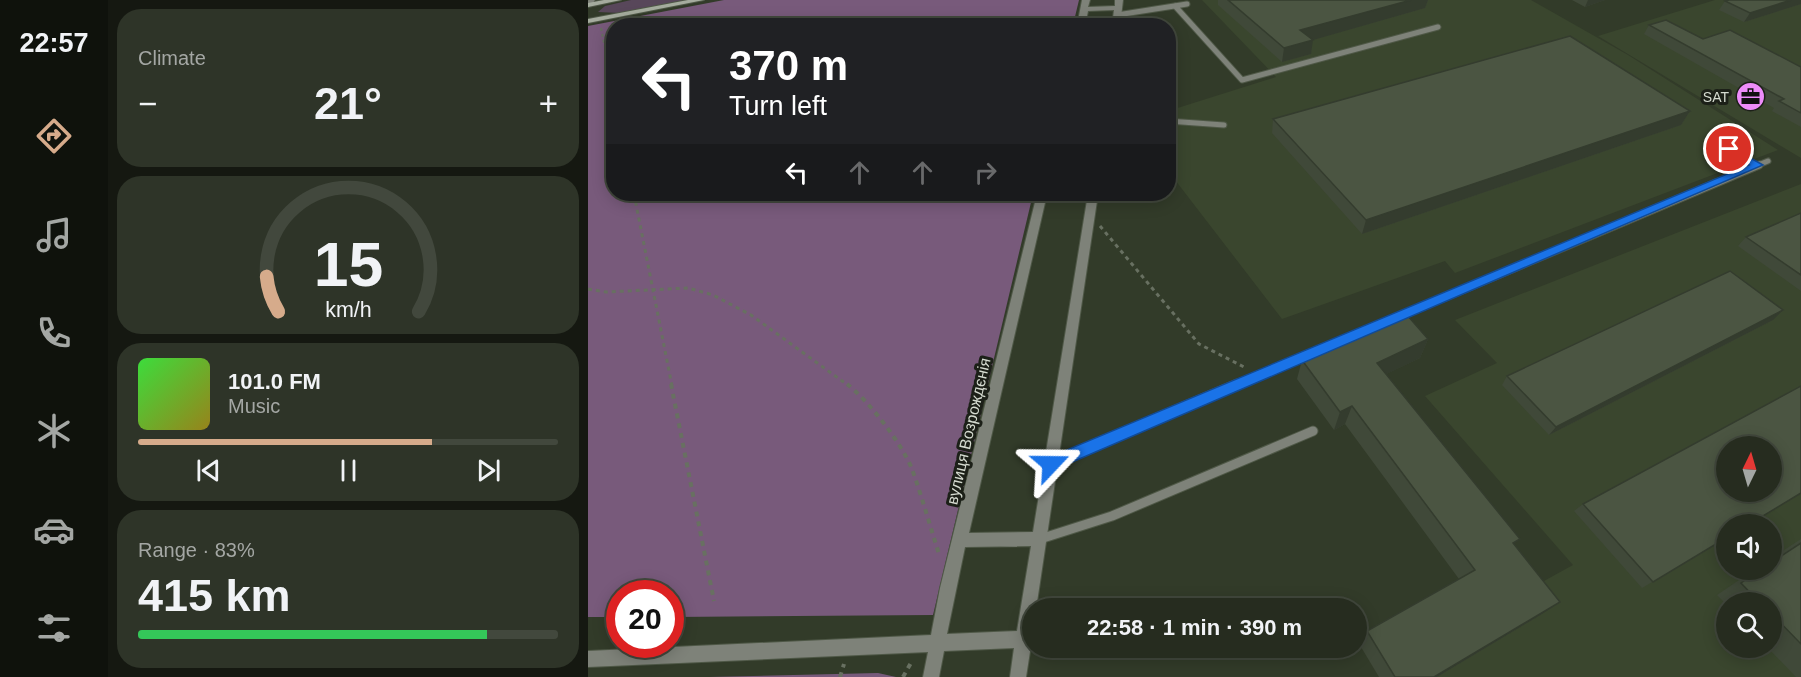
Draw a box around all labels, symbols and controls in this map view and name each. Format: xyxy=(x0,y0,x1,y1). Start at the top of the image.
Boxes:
text: 22:57 xyxy=(19,28,89,58)
icon: left xyxy=(630,42,708,120)
text: 370 m xyxy=(729,42,848,89)
text: Climate xyxy=(138,47,206,69)
text: 21° xyxy=(314,78,382,129)
office icon: SAT xyxy=(1734,81,1766,113)
text: − xyxy=(138,85,157,122)
text: + xyxy=(539,85,558,122)
place label: SAT xyxy=(1703,89,1729,105)
text: Turn left xyxy=(729,91,827,121)
icon: directions xyxy=(33,115,75,157)
pin xyxy=(1703,123,1754,174)
icon: arrive xyxy=(1712,132,1745,165)
icon: left xyxy=(780,156,813,189)
icon: ahead xyxy=(843,156,876,189)
icon: ahead xyxy=(906,156,939,189)
icon: right xyxy=(969,156,1002,189)
icon: music xyxy=(33,214,75,256)
text: 15 xyxy=(313,230,383,299)
text: km/h xyxy=(325,298,371,322)
icon: phone xyxy=(33,312,75,354)
street label: вулиця Возрождєнія xyxy=(943,356,994,506)
text: 101.0 FM xyxy=(228,369,321,394)
text: Music xyxy=(228,395,280,417)
icon: climate xyxy=(33,410,75,452)
position arrow xyxy=(1019,432,1083,496)
north arrow xyxy=(1716,436,1782,502)
map controls xyxy=(1716,436,1782,658)
icon: previous xyxy=(192,454,225,487)
icon: pause xyxy=(332,454,365,487)
icon: next xyxy=(472,454,505,487)
icon: car xyxy=(33,509,75,551)
button: sound xyxy=(1716,514,1782,580)
text: Range · 83% xyxy=(138,539,255,561)
text: 415 km xyxy=(138,570,291,621)
speed limit sign: 20 xyxy=(606,580,684,658)
button: search xyxy=(1716,592,1782,658)
icon: filters xyxy=(33,607,75,649)
text: 22:58 · 1 min · 390 m xyxy=(1087,615,1302,640)

